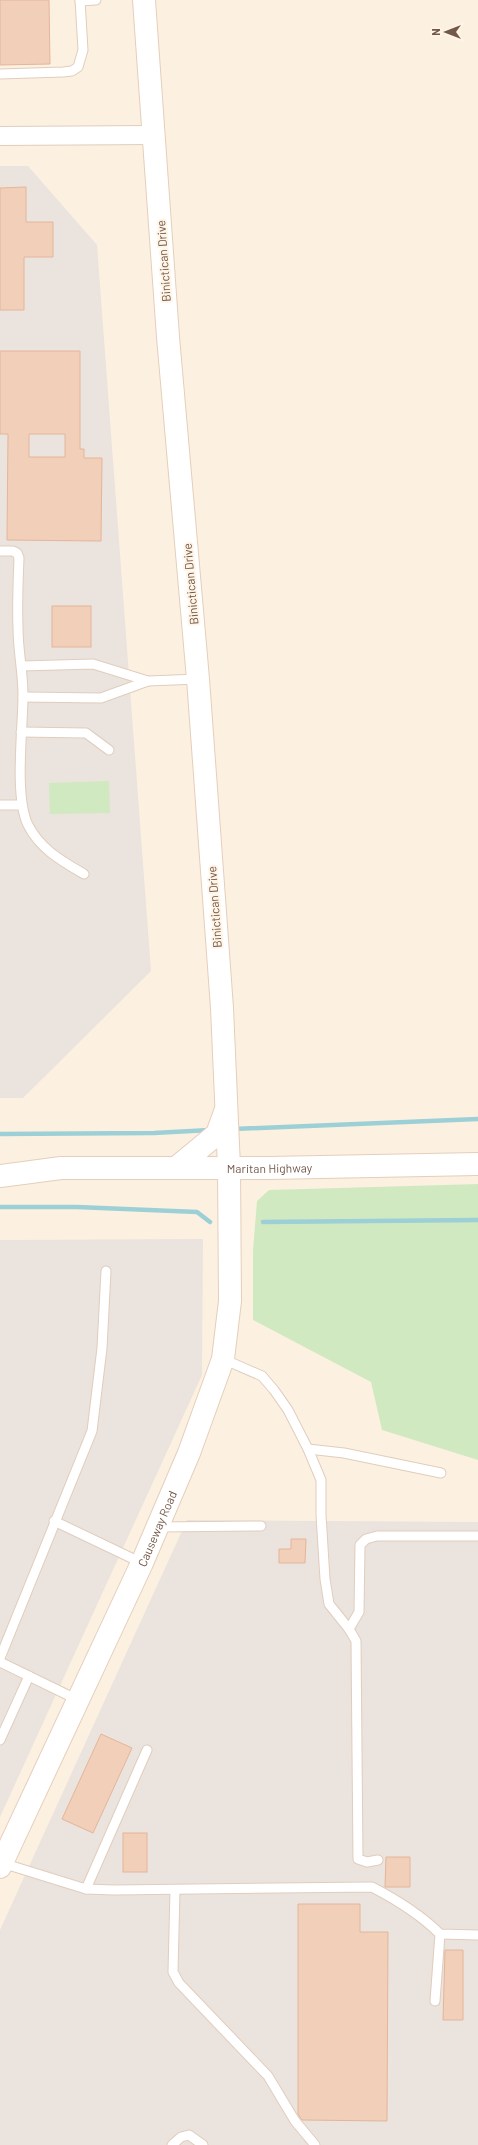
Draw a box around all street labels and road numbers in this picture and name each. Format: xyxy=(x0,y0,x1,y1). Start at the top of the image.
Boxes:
street label: Binictican Drive xyxy=(153,220,173,302)
street label: Binictican Drive xyxy=(179,543,201,625)
street label: Binictican Drive xyxy=(204,866,224,948)
street label: Maritan Highway xyxy=(227,1160,313,1175)
street label: Causeway Road xyxy=(134,1489,179,1569)

